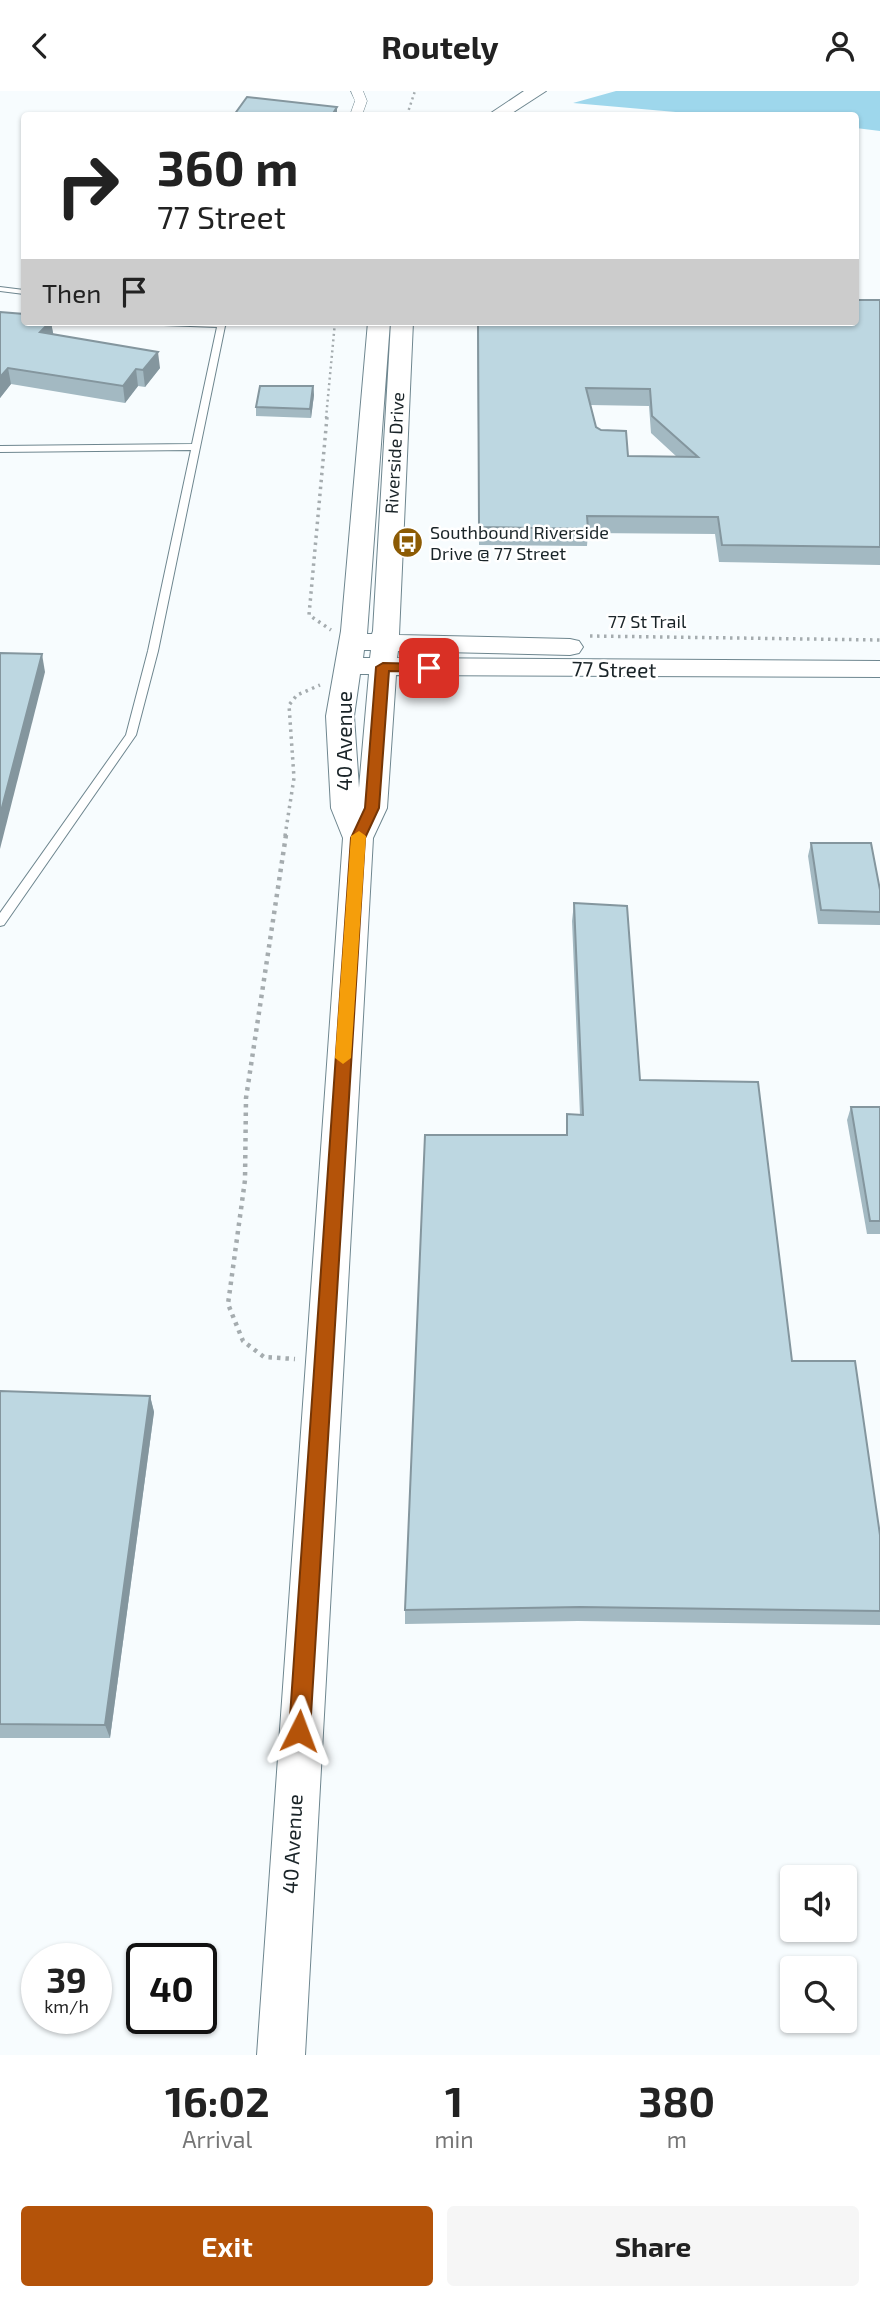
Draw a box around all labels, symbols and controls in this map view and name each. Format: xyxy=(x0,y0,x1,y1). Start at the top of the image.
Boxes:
icon: back xyxy=(21,27,59,65)
text: Routely xyxy=(381,27,499,65)
icon: person xyxy=(821,27,859,65)
text: 360 m xyxy=(157,137,298,196)
icon: right xyxy=(42,140,133,231)
text: 77 Street xyxy=(157,197,286,235)
icon: arrive xyxy=(115,273,153,311)
text: Then xyxy=(42,277,101,308)
street label: Riverside Drive xyxy=(380,391,408,515)
place label: Southbound Riverside Drive @ 77 Street xyxy=(430,521,609,564)
bus stop icon: Southbound Riverside Drive @ 77 Street xyxy=(390,526,424,560)
street label: 77 St Trail xyxy=(608,610,687,632)
pin xyxy=(399,638,459,698)
icon: arrive xyxy=(410,649,448,687)
street label: 77 Street xyxy=(572,655,657,682)
street label: 40 Avenue xyxy=(331,691,356,791)
position arrow xyxy=(262,1694,336,1768)
street label: 40 Avenue xyxy=(276,1793,307,1895)
map controls xyxy=(780,1865,857,2033)
button: sound xyxy=(780,1865,857,1942)
speed limit sign: 40 xyxy=(126,1943,217,2034)
button: search xyxy=(780,1956,857,2033)
text: 39 xyxy=(46,1958,87,2000)
text: km/h xyxy=(44,1995,89,2017)
text: 16:02 xyxy=(165,2075,270,2125)
text: 1 xyxy=(445,2075,463,2125)
text: 380 xyxy=(639,2075,715,2125)
text: Arrival xyxy=(182,2125,252,2153)
text: min xyxy=(434,2125,474,2153)
text: m xyxy=(667,2125,687,2153)
button: Exit xyxy=(21,2206,433,2286)
button: Share xyxy=(447,2206,859,2286)

